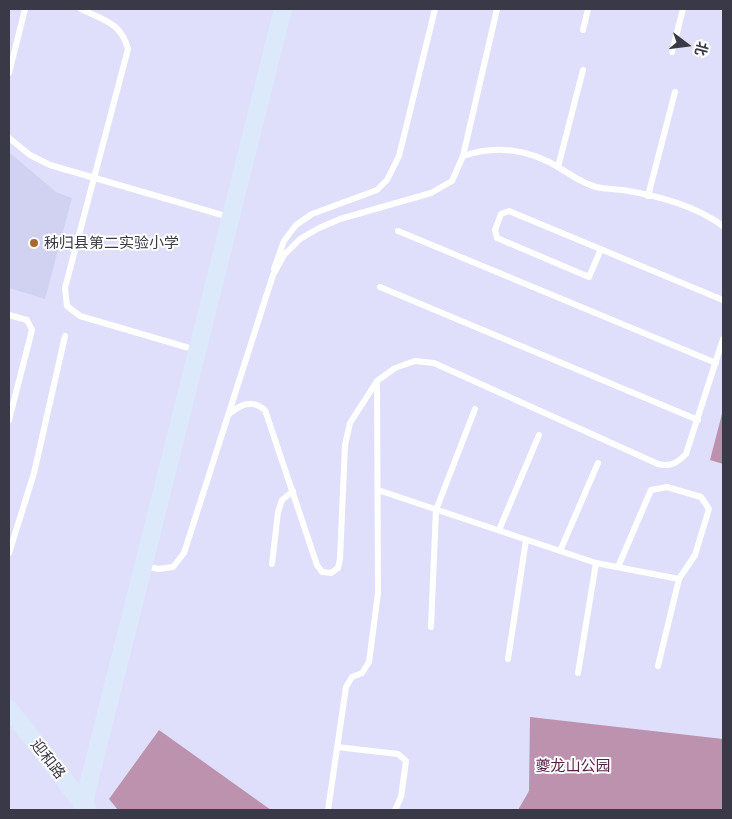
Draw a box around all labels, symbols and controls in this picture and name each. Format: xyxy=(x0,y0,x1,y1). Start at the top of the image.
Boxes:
north arrow xyxy=(662,20,712,70)
text: 北 xyxy=(692,40,712,58)
place label: 秭归县第二实验小学 xyxy=(44,234,179,252)
marker: 秭归县第二实验小学 xyxy=(28,237,40,249)
street label: 迎和路 xyxy=(27,736,69,782)
park label: 夔龙山公园 xyxy=(536,757,610,775)

